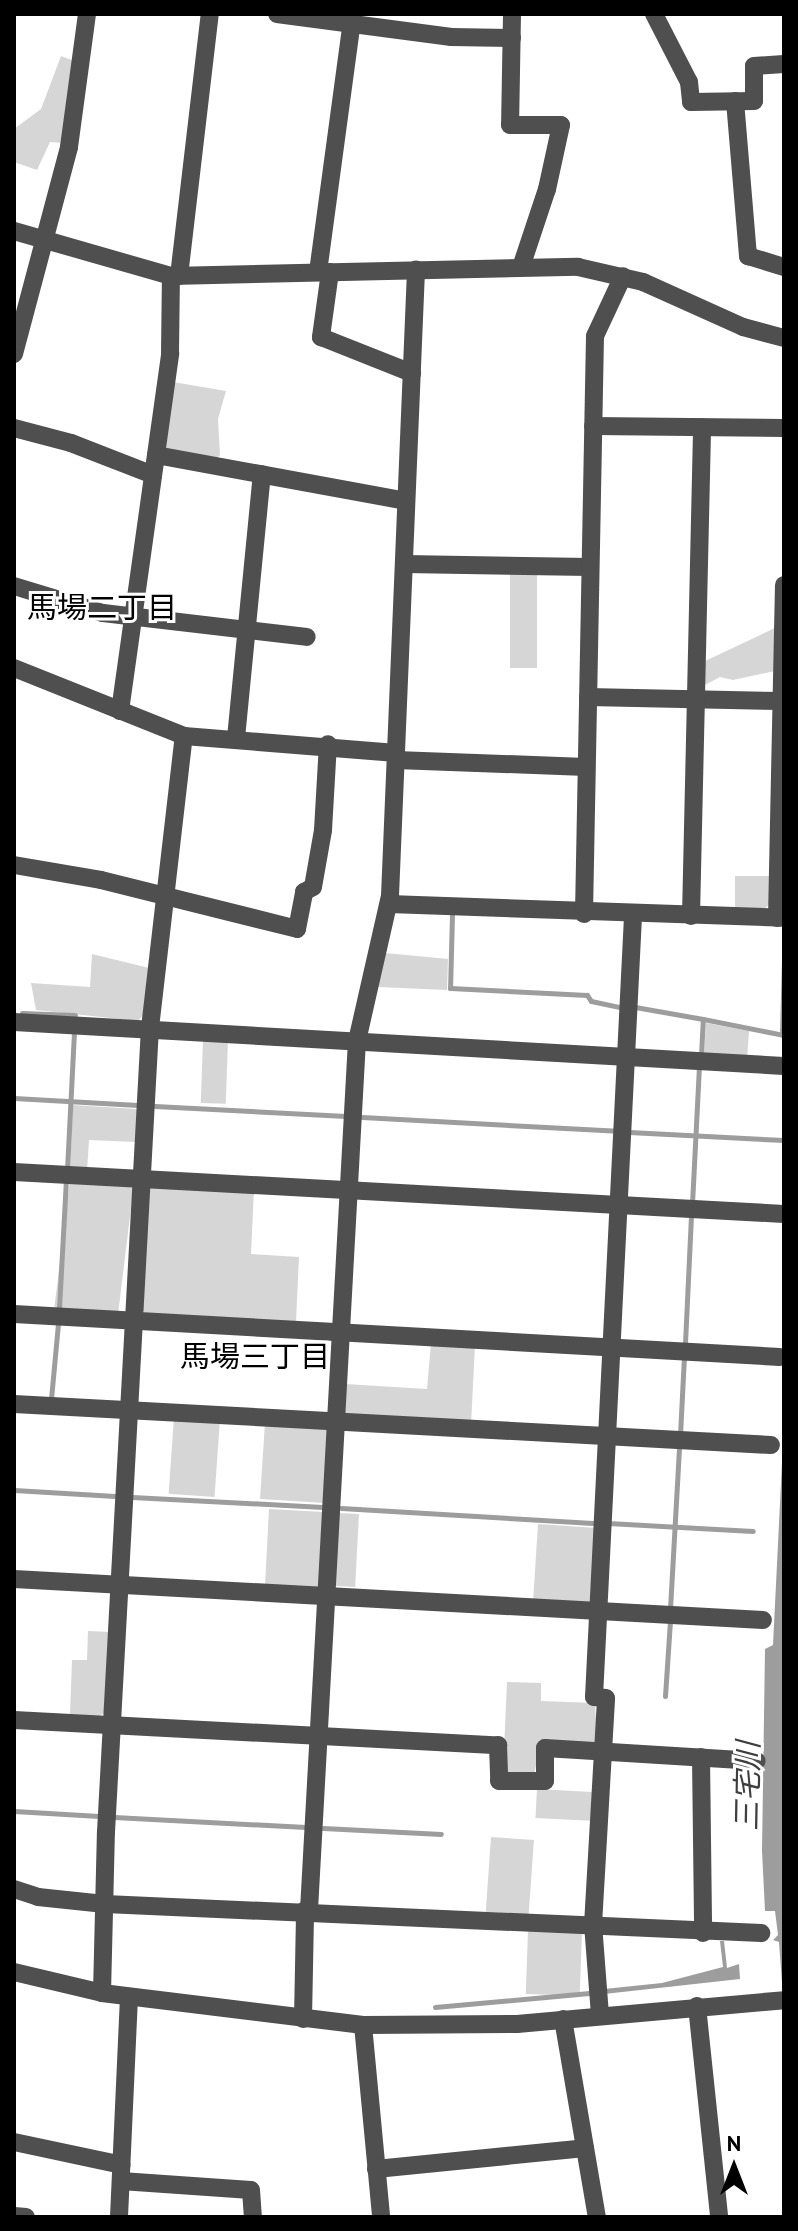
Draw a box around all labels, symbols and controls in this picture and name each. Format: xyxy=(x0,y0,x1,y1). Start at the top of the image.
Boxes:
district label: 馬場二丁目 xyxy=(27,589,177,625)
district label: 馬場三丁目 xyxy=(180,1338,330,1374)
water label: 三宅川 xyxy=(728,1741,766,1831)
north arrow xyxy=(694,2127,774,2207)
text: N xyxy=(727,2129,741,2157)

